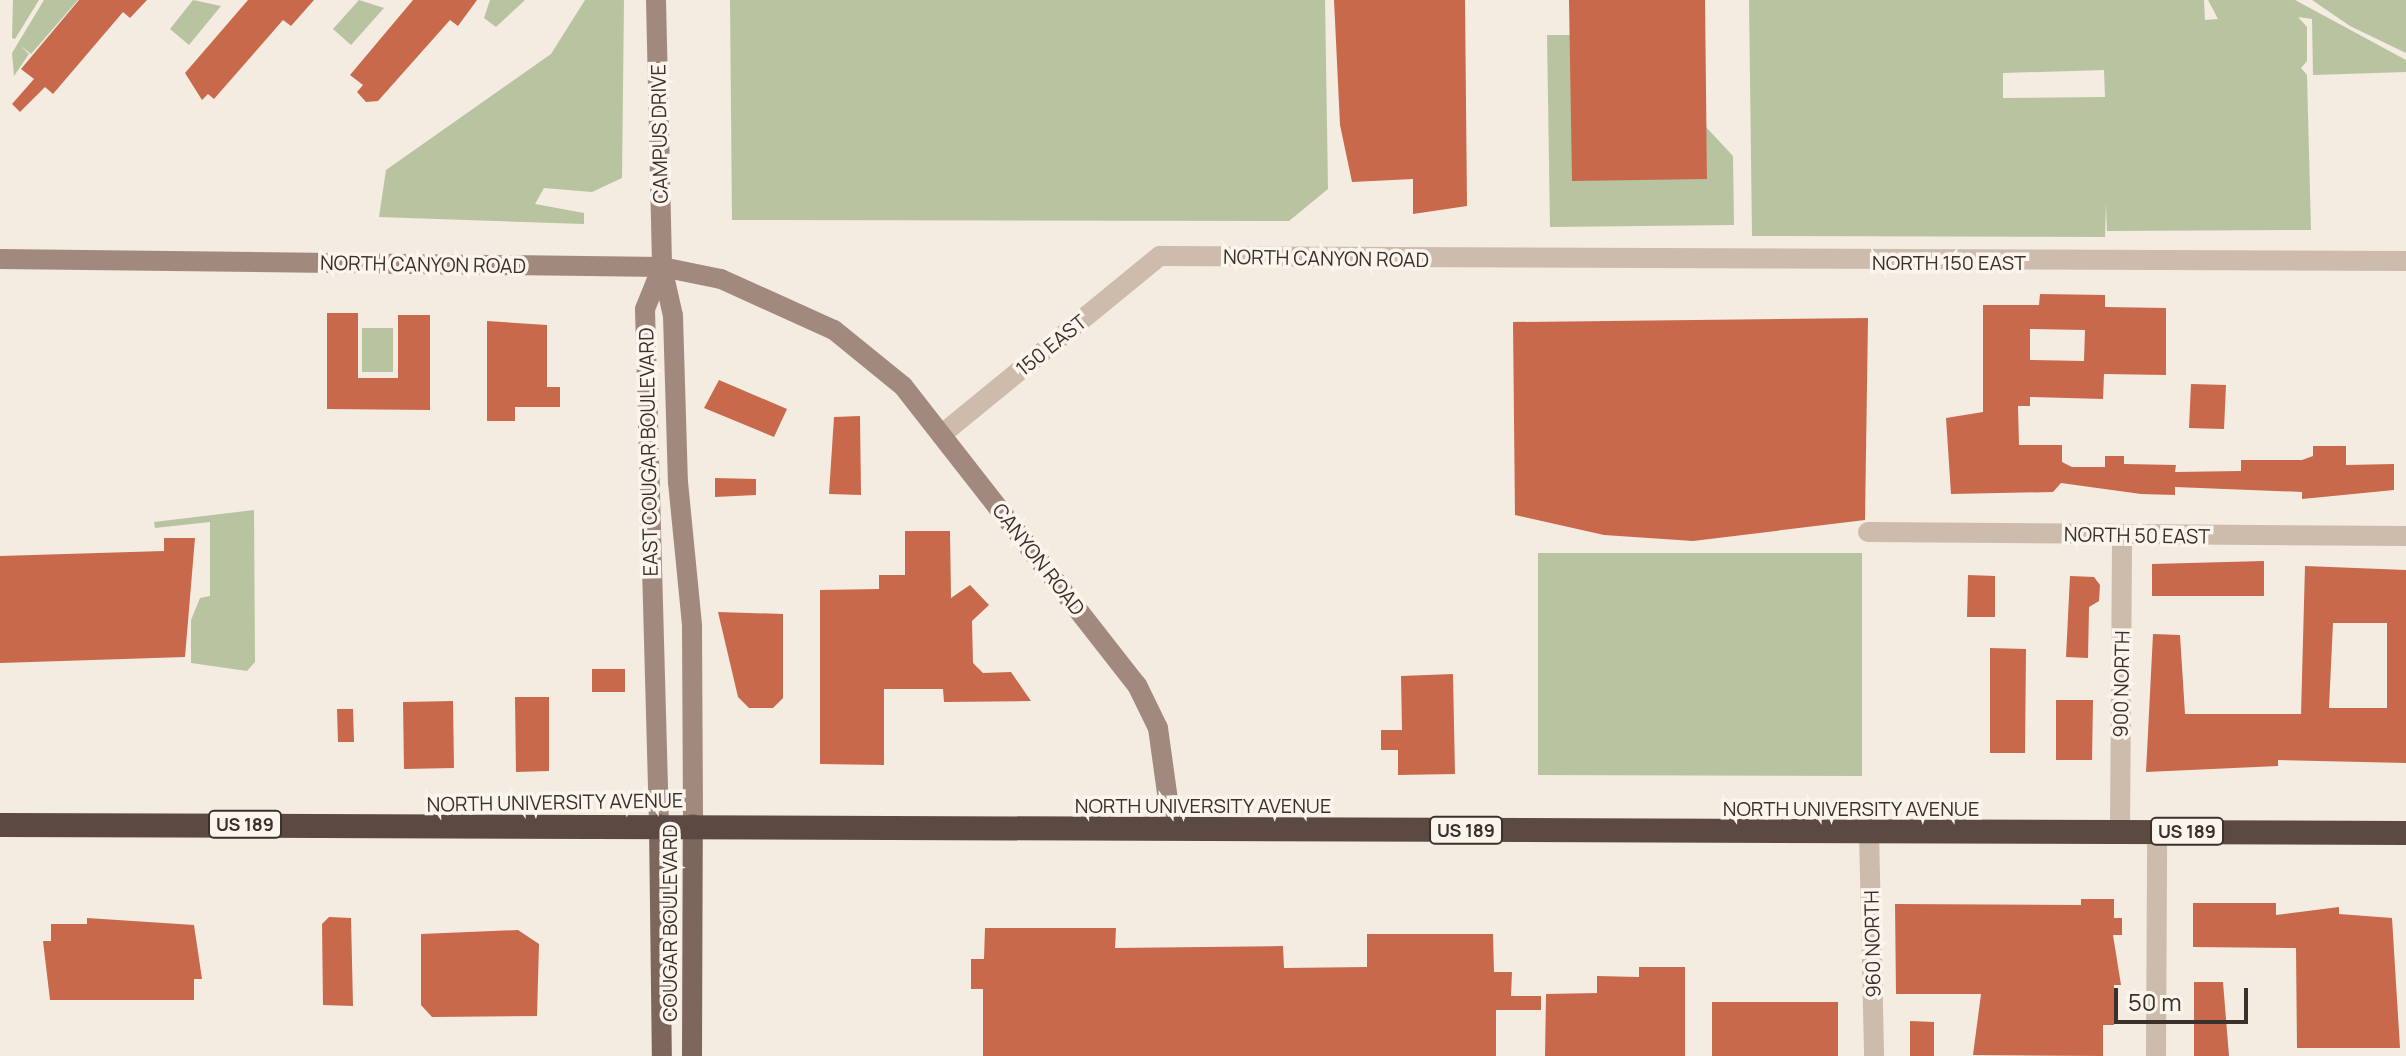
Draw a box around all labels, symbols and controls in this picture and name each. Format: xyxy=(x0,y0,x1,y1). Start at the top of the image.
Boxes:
street label: CAMPUS DRIVE xyxy=(646,64,672,204)
street label: NORTH CANYON ROAD xyxy=(1223,244,1429,272)
street label: NORTH CANYON ROAD xyxy=(320,250,526,278)
street label: NORTH 150 EAST xyxy=(1872,250,2026,274)
street label: 150 EAST xyxy=(1011,309,1091,381)
street label: EAST COUGAR BOULEVARD xyxy=(634,327,662,577)
street label: CANYON ROAD xyxy=(988,498,1090,620)
street label: NORTH 50 EAST xyxy=(2064,522,2210,548)
street label: 900 NORTH xyxy=(2108,630,2134,738)
street label: NORTH UNIVERSITY AVENUE xyxy=(426,788,684,816)
street label: NORTH UNIVERSITY AVENUE xyxy=(1074,793,1332,817)
street label: NORTH UNIVERSITY AVENUE xyxy=(1722,796,1980,820)
road number: US 189 xyxy=(207,810,283,838)
road number: US 189 xyxy=(1428,816,1504,844)
road number: US 189 xyxy=(2149,817,2225,845)
street label: COUGAR BOULEVARD xyxy=(657,824,681,1022)
street label: 960 NORTH xyxy=(1859,890,1885,998)
scale bar xyxy=(2118,972,2252,1022)
text: 50 m xyxy=(2128,985,2182,1018)

